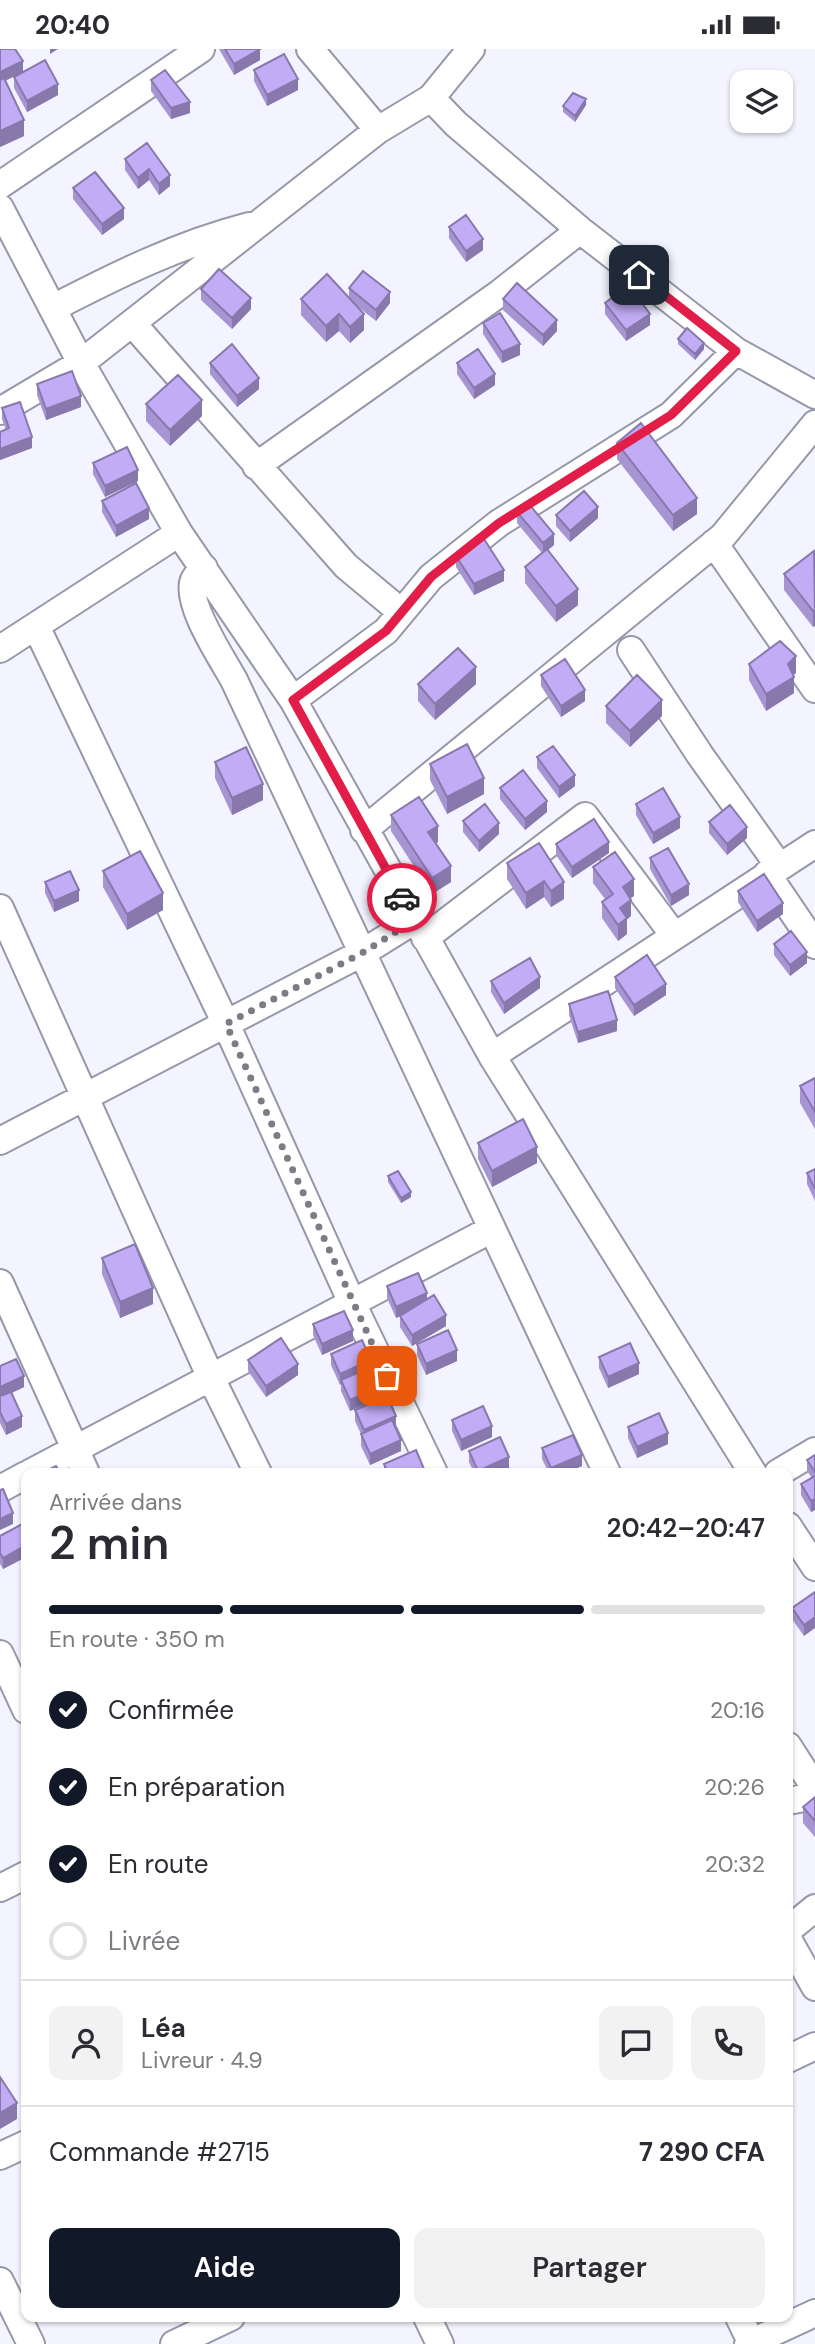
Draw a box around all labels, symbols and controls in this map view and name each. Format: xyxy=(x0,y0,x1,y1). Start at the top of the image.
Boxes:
text: 20:40 xyxy=(35,8,110,42)
map controls xyxy=(730,70,793,133)
button: layers xyxy=(730,70,793,133)
pin xyxy=(609,245,669,305)
icon: home xyxy=(620,256,658,294)
courier xyxy=(367,863,437,933)
icon: car xyxy=(383,879,421,917)
pin xyxy=(357,1346,417,1406)
icon: bag xyxy=(368,1357,406,1395)
text: Arrivée dans xyxy=(49,1487,182,1517)
text: 20:42–20:47 xyxy=(607,1511,765,1545)
text: 2 min xyxy=(49,1513,169,1573)
text: En route · 350 m xyxy=(49,1624,225,1654)
icon: check xyxy=(49,1691,87,1729)
text: Confirmée xyxy=(108,1693,234,1727)
text: 20:16 xyxy=(710,1695,765,1725)
icon: check xyxy=(49,1768,87,1806)
text: En préparation xyxy=(108,1770,285,1804)
text: 20:26 xyxy=(704,1772,765,1802)
icon: check xyxy=(49,1845,87,1883)
text: En route xyxy=(108,1847,209,1881)
text: 20:32 xyxy=(705,1849,765,1879)
text: Livrée xyxy=(108,1924,180,1958)
button: person xyxy=(49,2006,123,2080)
button: chat xyxy=(599,2006,673,2080)
button: phone xyxy=(691,2006,765,2080)
text: Léa xyxy=(141,2011,186,2045)
text: Livreur · 4.9 xyxy=(141,2045,263,2075)
text: Commande #2715 xyxy=(49,2135,270,2169)
text: 7 290 CFA xyxy=(639,2135,765,2169)
button: Aide xyxy=(49,2228,400,2308)
button: Partager xyxy=(414,2228,765,2308)

